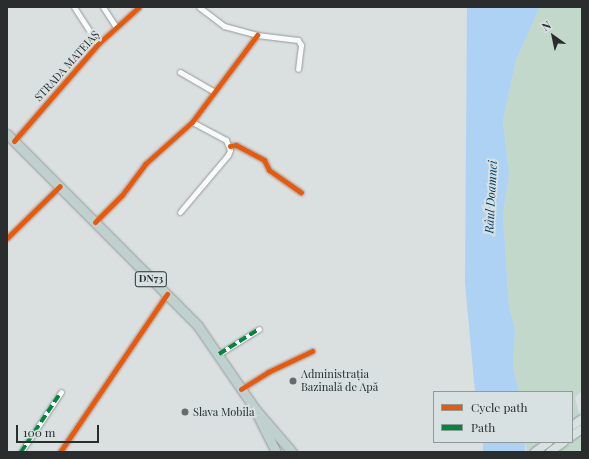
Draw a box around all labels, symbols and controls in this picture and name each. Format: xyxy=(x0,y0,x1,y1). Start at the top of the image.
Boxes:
north arrow xyxy=(533,16,573,56)
text: N xyxy=(539,17,554,34)
street label: STRADA MATEIAȘ xyxy=(32,28,102,104)
water label: Râul Doamnei xyxy=(482,160,500,234)
road number: DN73 xyxy=(134,271,168,287)
place label: Administrația Bazinală de Apă xyxy=(301,368,379,394)
marker: Administrația Bazinală de Apă xyxy=(288,376,298,386)
legend xyxy=(433,391,573,443)
text: Cycle path xyxy=(471,399,528,415)
place label: Slava Mobila xyxy=(193,405,254,419)
marker: Slava Mobila xyxy=(180,407,190,417)
scale bar xyxy=(18,417,101,443)
text: Path xyxy=(471,419,495,435)
text: 100 m xyxy=(23,424,55,440)

